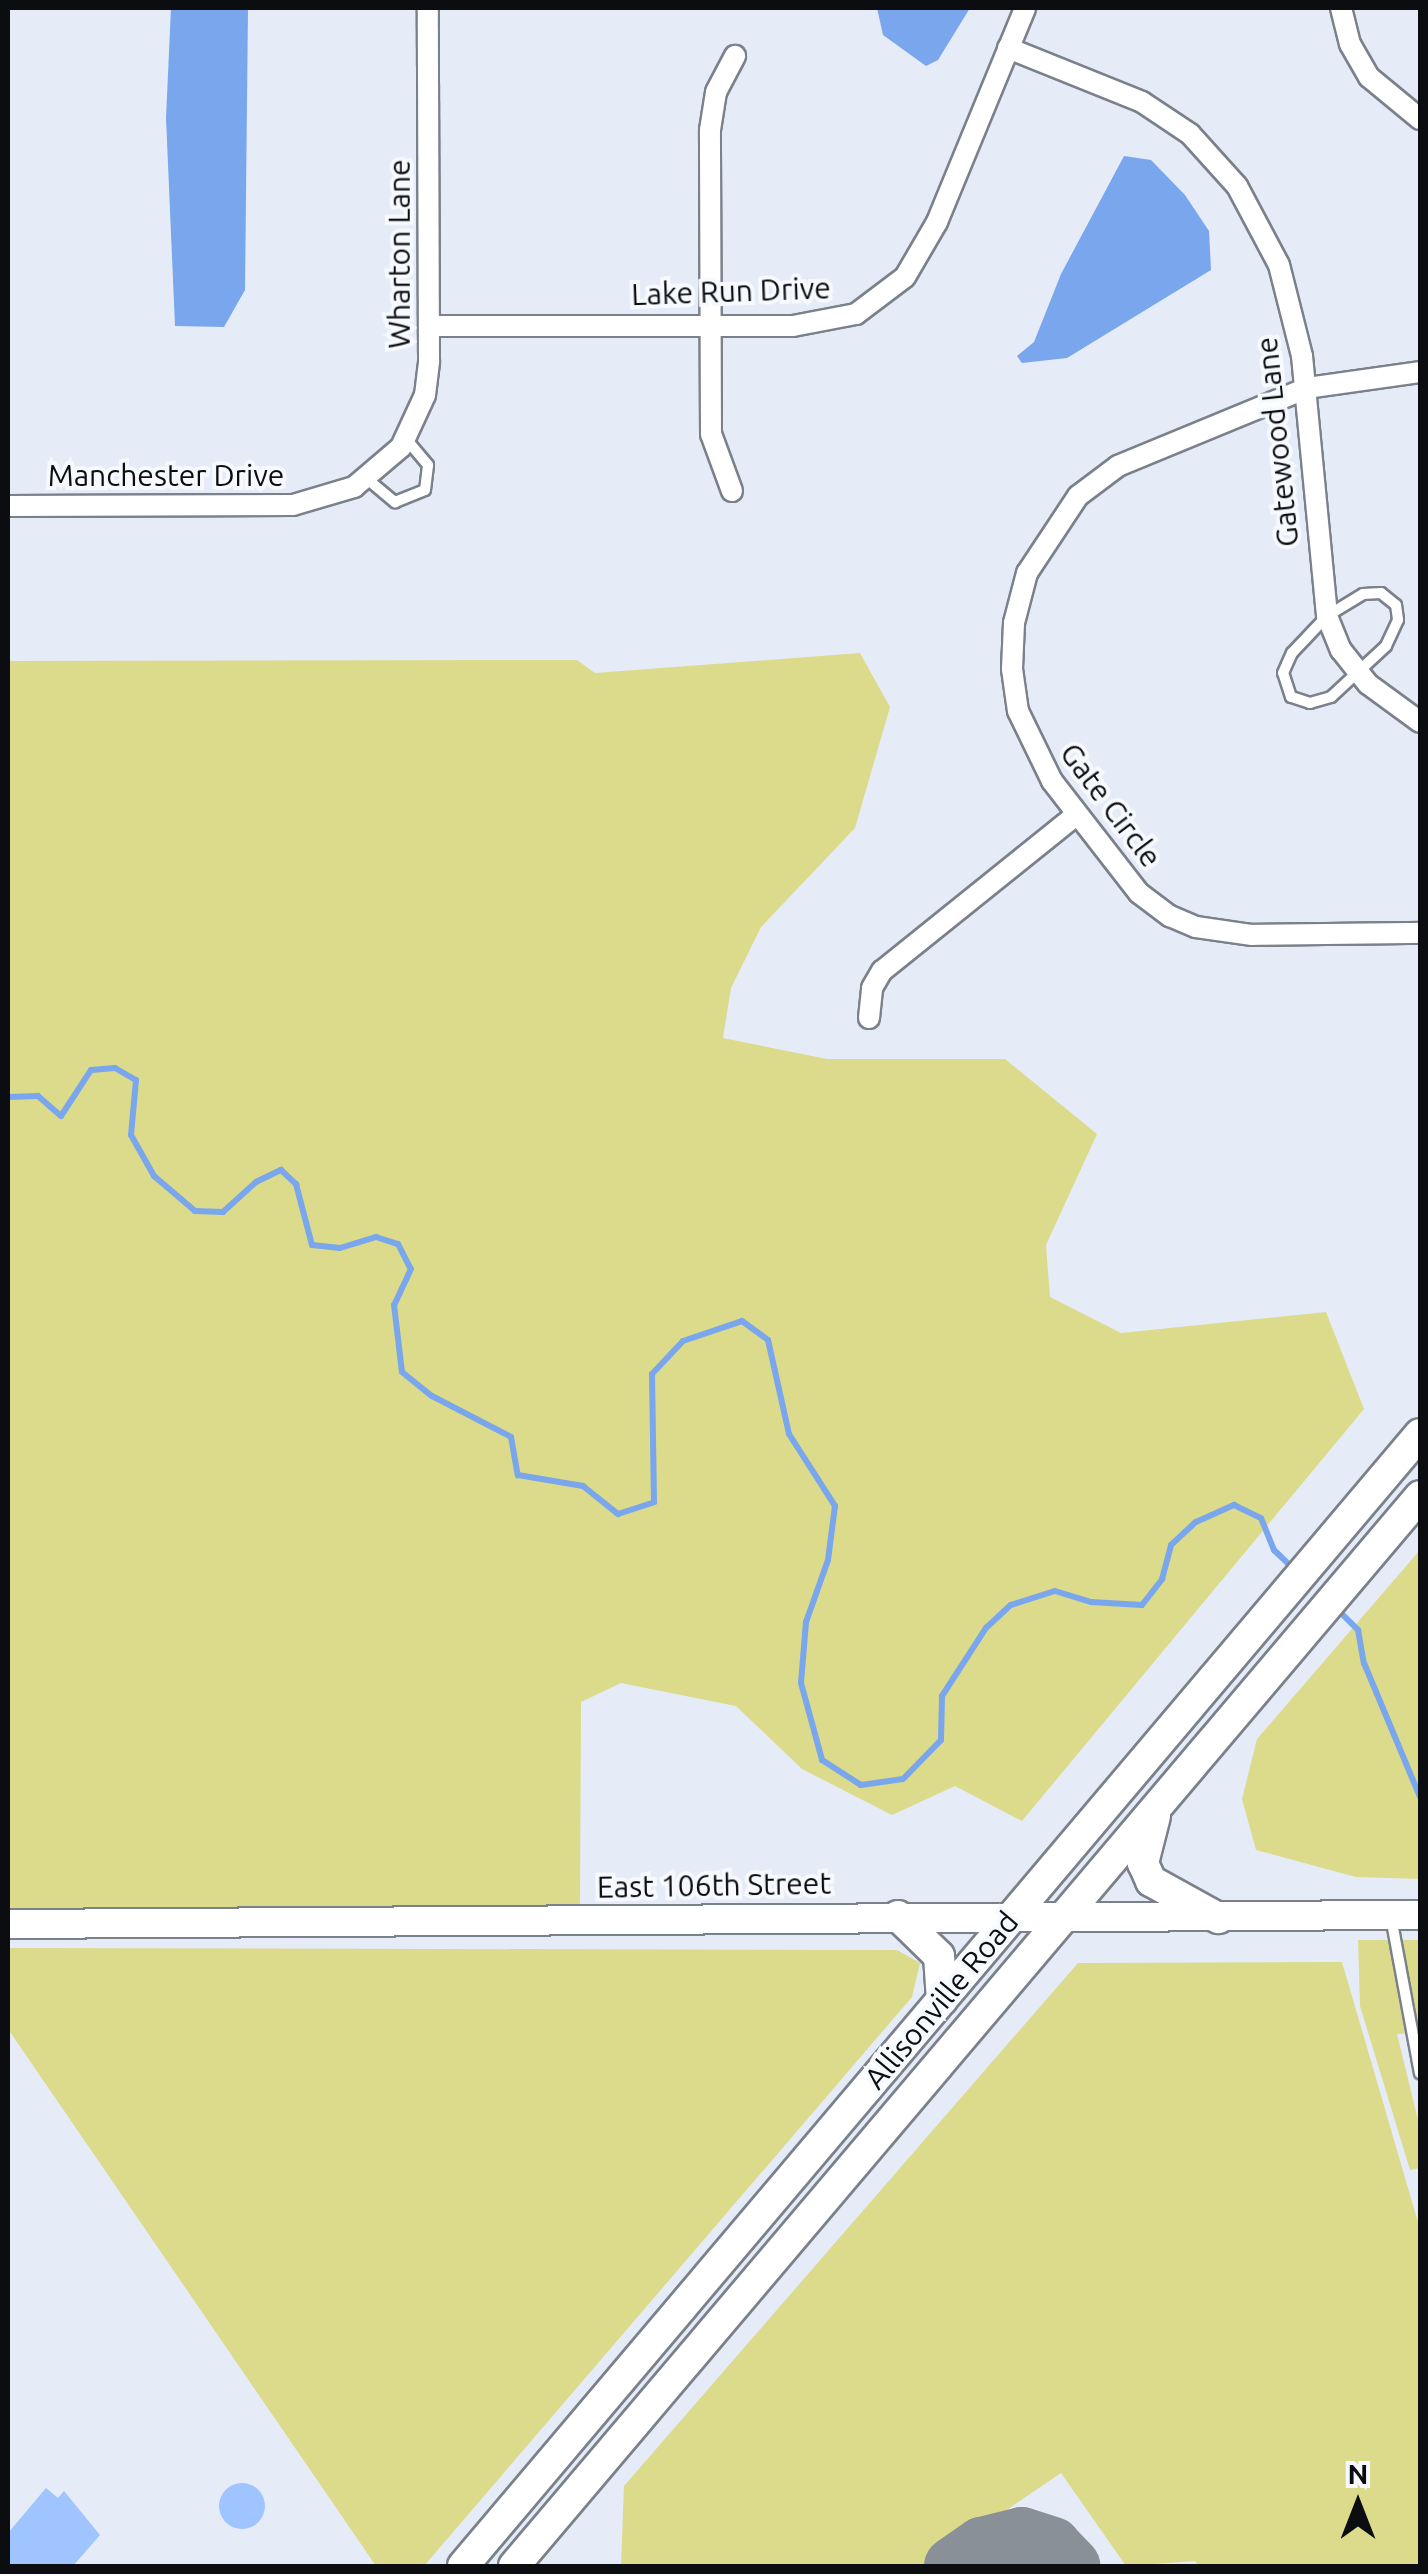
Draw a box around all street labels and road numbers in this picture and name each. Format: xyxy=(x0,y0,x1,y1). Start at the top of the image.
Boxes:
street label: Wharton Lane xyxy=(381,159,417,349)
street label: Lake Run Drive xyxy=(631,270,831,312)
street label: Gatewood Lane xyxy=(1248,335,1306,549)
street label: Manchester Drive xyxy=(48,457,284,493)
street label: Gate Circle xyxy=(1053,736,1169,874)
street label: East 106th Street xyxy=(597,1865,831,1905)
street label: Allisonville Road xyxy=(856,1904,1026,2096)

